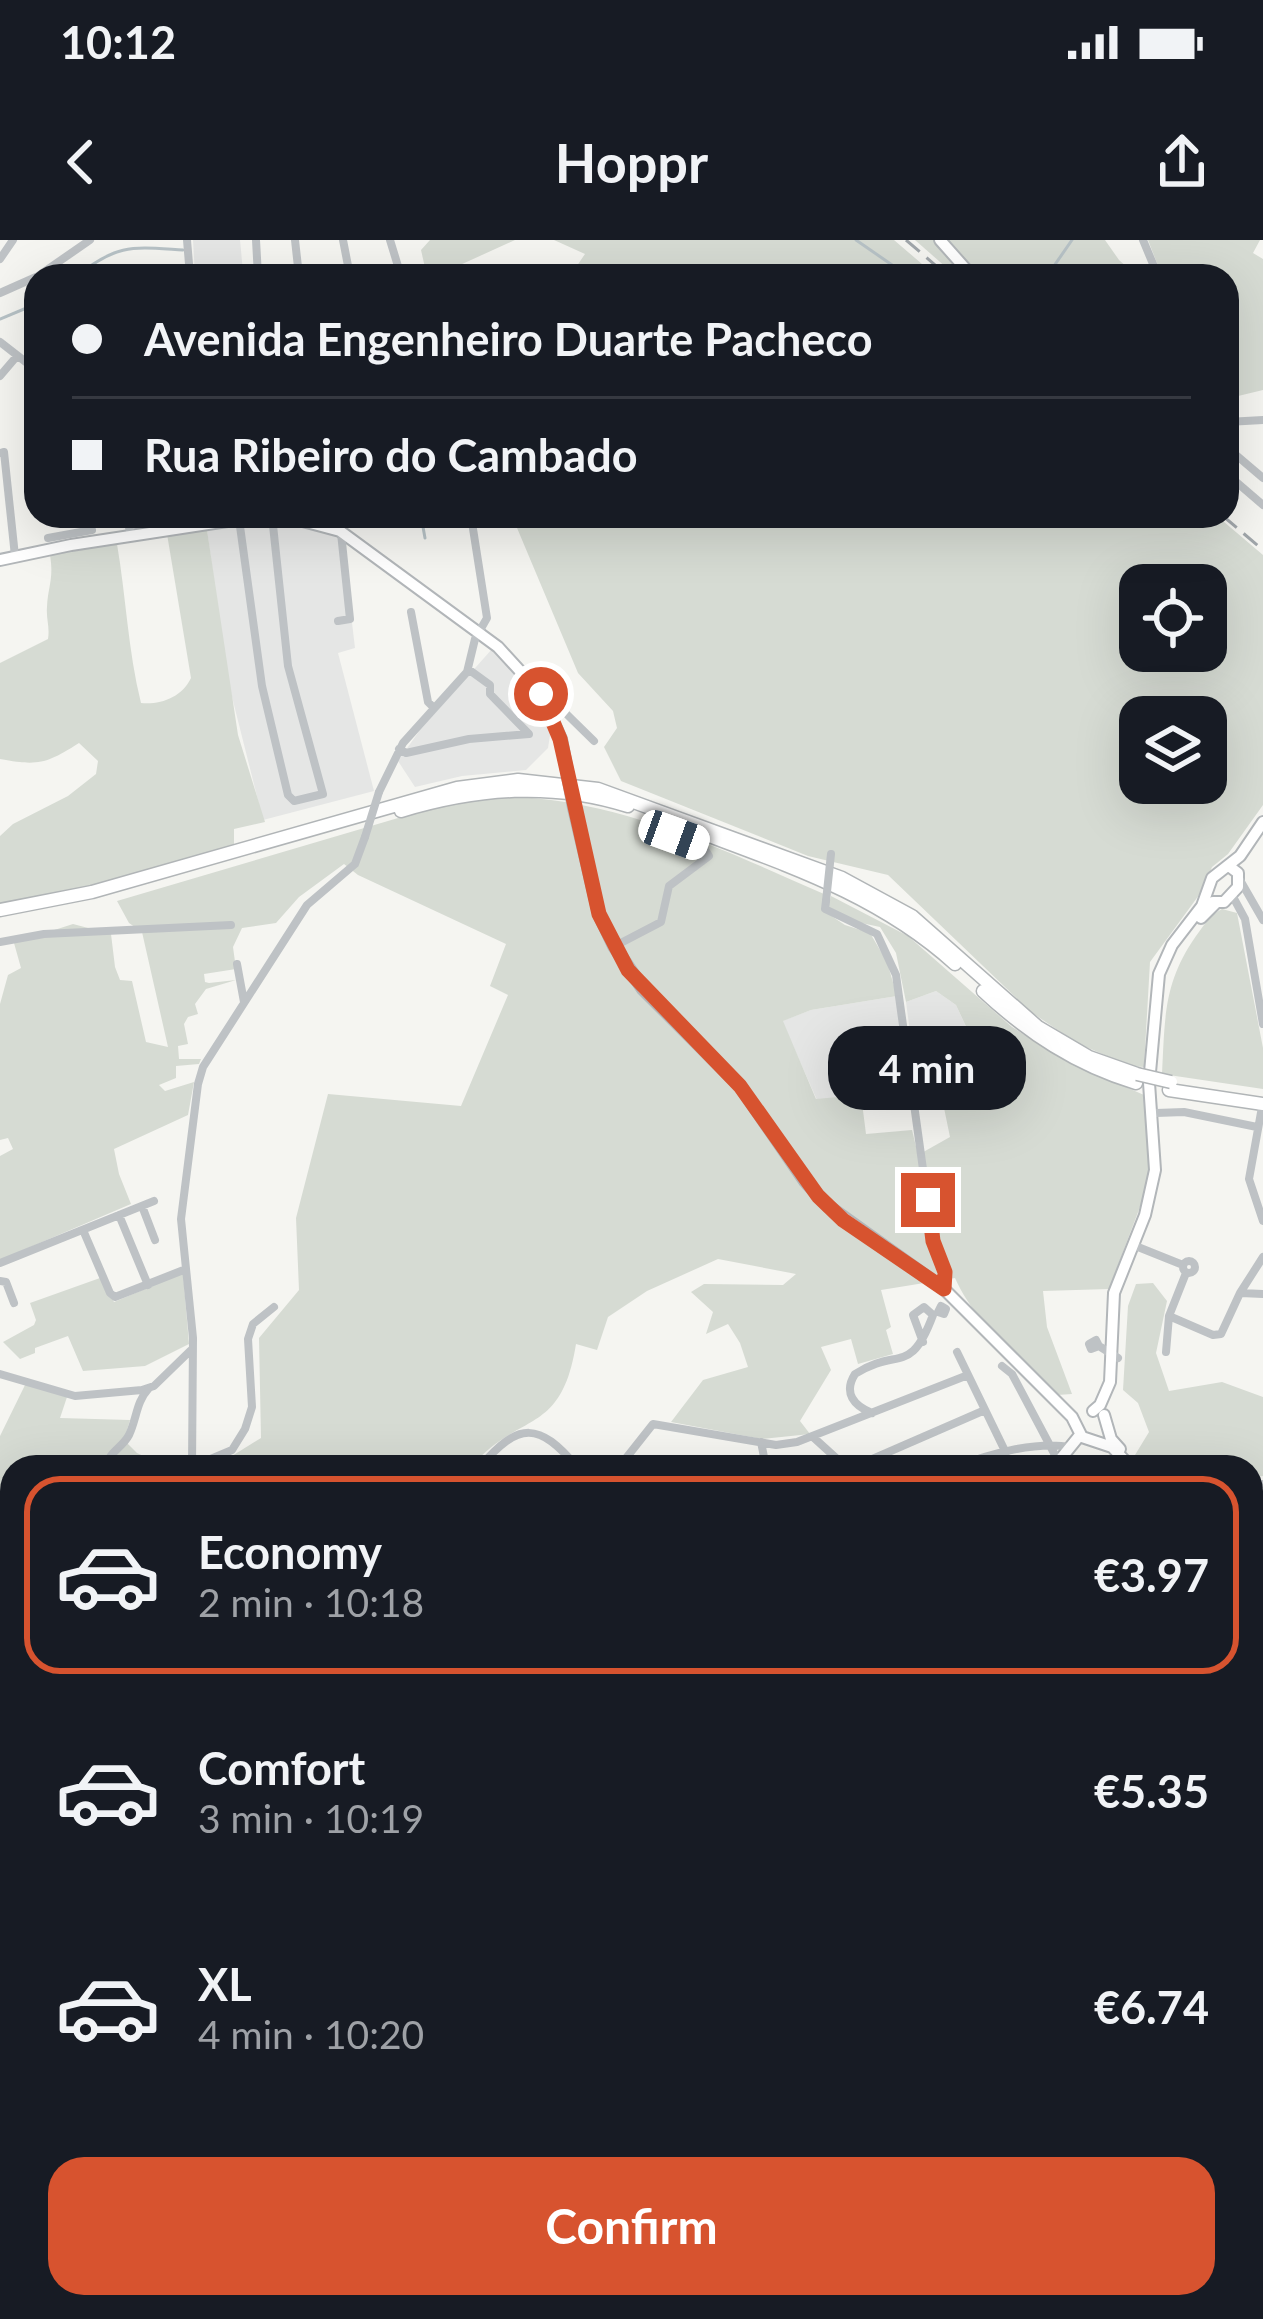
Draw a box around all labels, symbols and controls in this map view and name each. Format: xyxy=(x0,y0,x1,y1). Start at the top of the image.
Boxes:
text: 10:12 xyxy=(60,15,176,69)
icon: back xyxy=(48,129,114,195)
icon: share xyxy=(1149,129,1215,195)
text: Hoppr xyxy=(555,130,708,195)
text: Avenida Engenheiro Duarte Pacheco xyxy=(144,312,873,366)
text: Rua Ribeiro do Cambado xyxy=(144,428,638,482)
map controls xyxy=(1119,564,1227,804)
button: locate xyxy=(1119,564,1227,672)
route start xyxy=(514,667,568,721)
button: layers xyxy=(1119,696,1227,804)
car xyxy=(634,806,714,864)
callout: 4 min xyxy=(829,1026,1027,1110)
text: 4 min xyxy=(879,1045,975,1091)
route end xyxy=(901,1173,955,1227)
icon: car xyxy=(54,1521,162,1629)
text: Economy xyxy=(198,1525,382,1579)
text: €3.97 xyxy=(1094,1548,1209,1602)
text: 2 min · 10:18 xyxy=(198,1579,424,1625)
icon: car xyxy=(54,1737,162,1845)
text: Comfort xyxy=(198,1741,365,1795)
text: €5.35 xyxy=(1094,1764,1209,1818)
text: 3 min · 10:19 xyxy=(198,1795,424,1841)
icon: car xyxy=(54,1953,162,2061)
text: XL xyxy=(198,1957,252,2011)
text: €6.74 xyxy=(1094,1980,1209,2034)
text: 4 min · 10:20 xyxy=(198,2011,424,2057)
button: Confirm xyxy=(48,2157,1215,2295)

